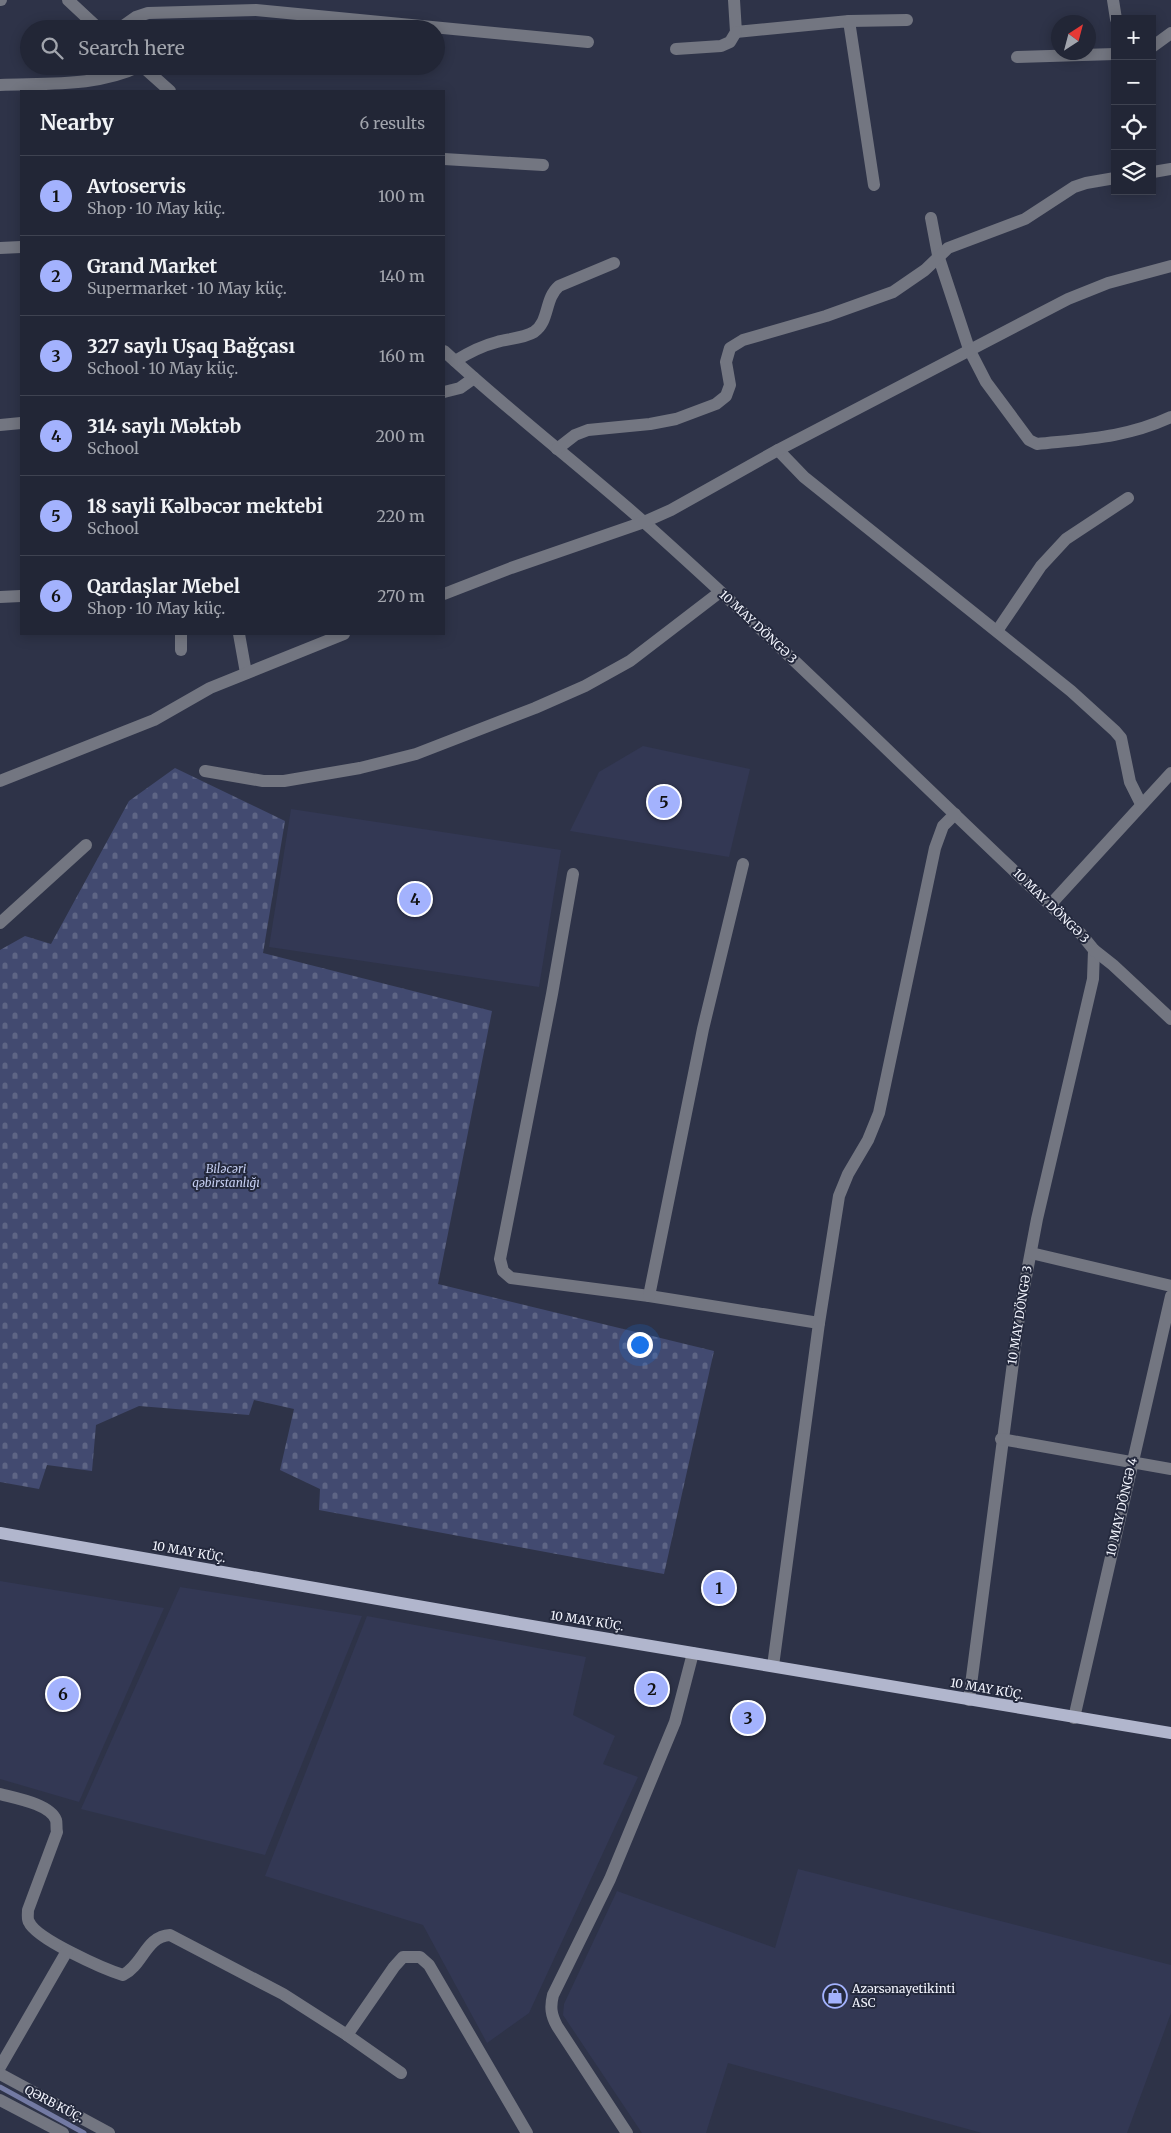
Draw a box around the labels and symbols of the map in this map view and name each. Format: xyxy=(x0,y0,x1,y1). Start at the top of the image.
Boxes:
north arrow xyxy=(1051,15,1096,60)
street label: 10 MAY DÖNGƏ 3 xyxy=(717,587,800,666)
pin: 5 xyxy=(648,783,680,821)
street label: 10 MAY DÖNGƏ 3 xyxy=(1010,865,1093,946)
pin: 4 xyxy=(399,880,431,918)
park label: Biləcəri qəbirstanlığı xyxy=(192,1161,260,1190)
street label: 10 MAY DÖNGƏ 3 xyxy=(1004,1264,1035,1366)
your location xyxy=(627,1332,653,1358)
street label: 10 MAY DÖNGƏ 4 xyxy=(1103,1455,1140,1558)
street label: 10 MAY KÜÇ. xyxy=(151,1538,227,1565)
pin: 1 xyxy=(703,1569,735,1607)
street label: 10 MAY KÜÇ. xyxy=(549,1607,625,1634)
pin: 2 xyxy=(636,1670,668,1708)
pin: 6 xyxy=(47,1675,79,1713)
street label: 10 MAY KÜÇ. xyxy=(949,1675,1025,1702)
pin: 3 xyxy=(732,1699,764,1737)
place label: Azərsənayetikinti ASC xyxy=(851,1981,955,2010)
shop icon: Azərsənayetikinti ASC xyxy=(822,1983,848,2009)
street label: QƏRB KÜÇ. xyxy=(22,2082,86,2125)

